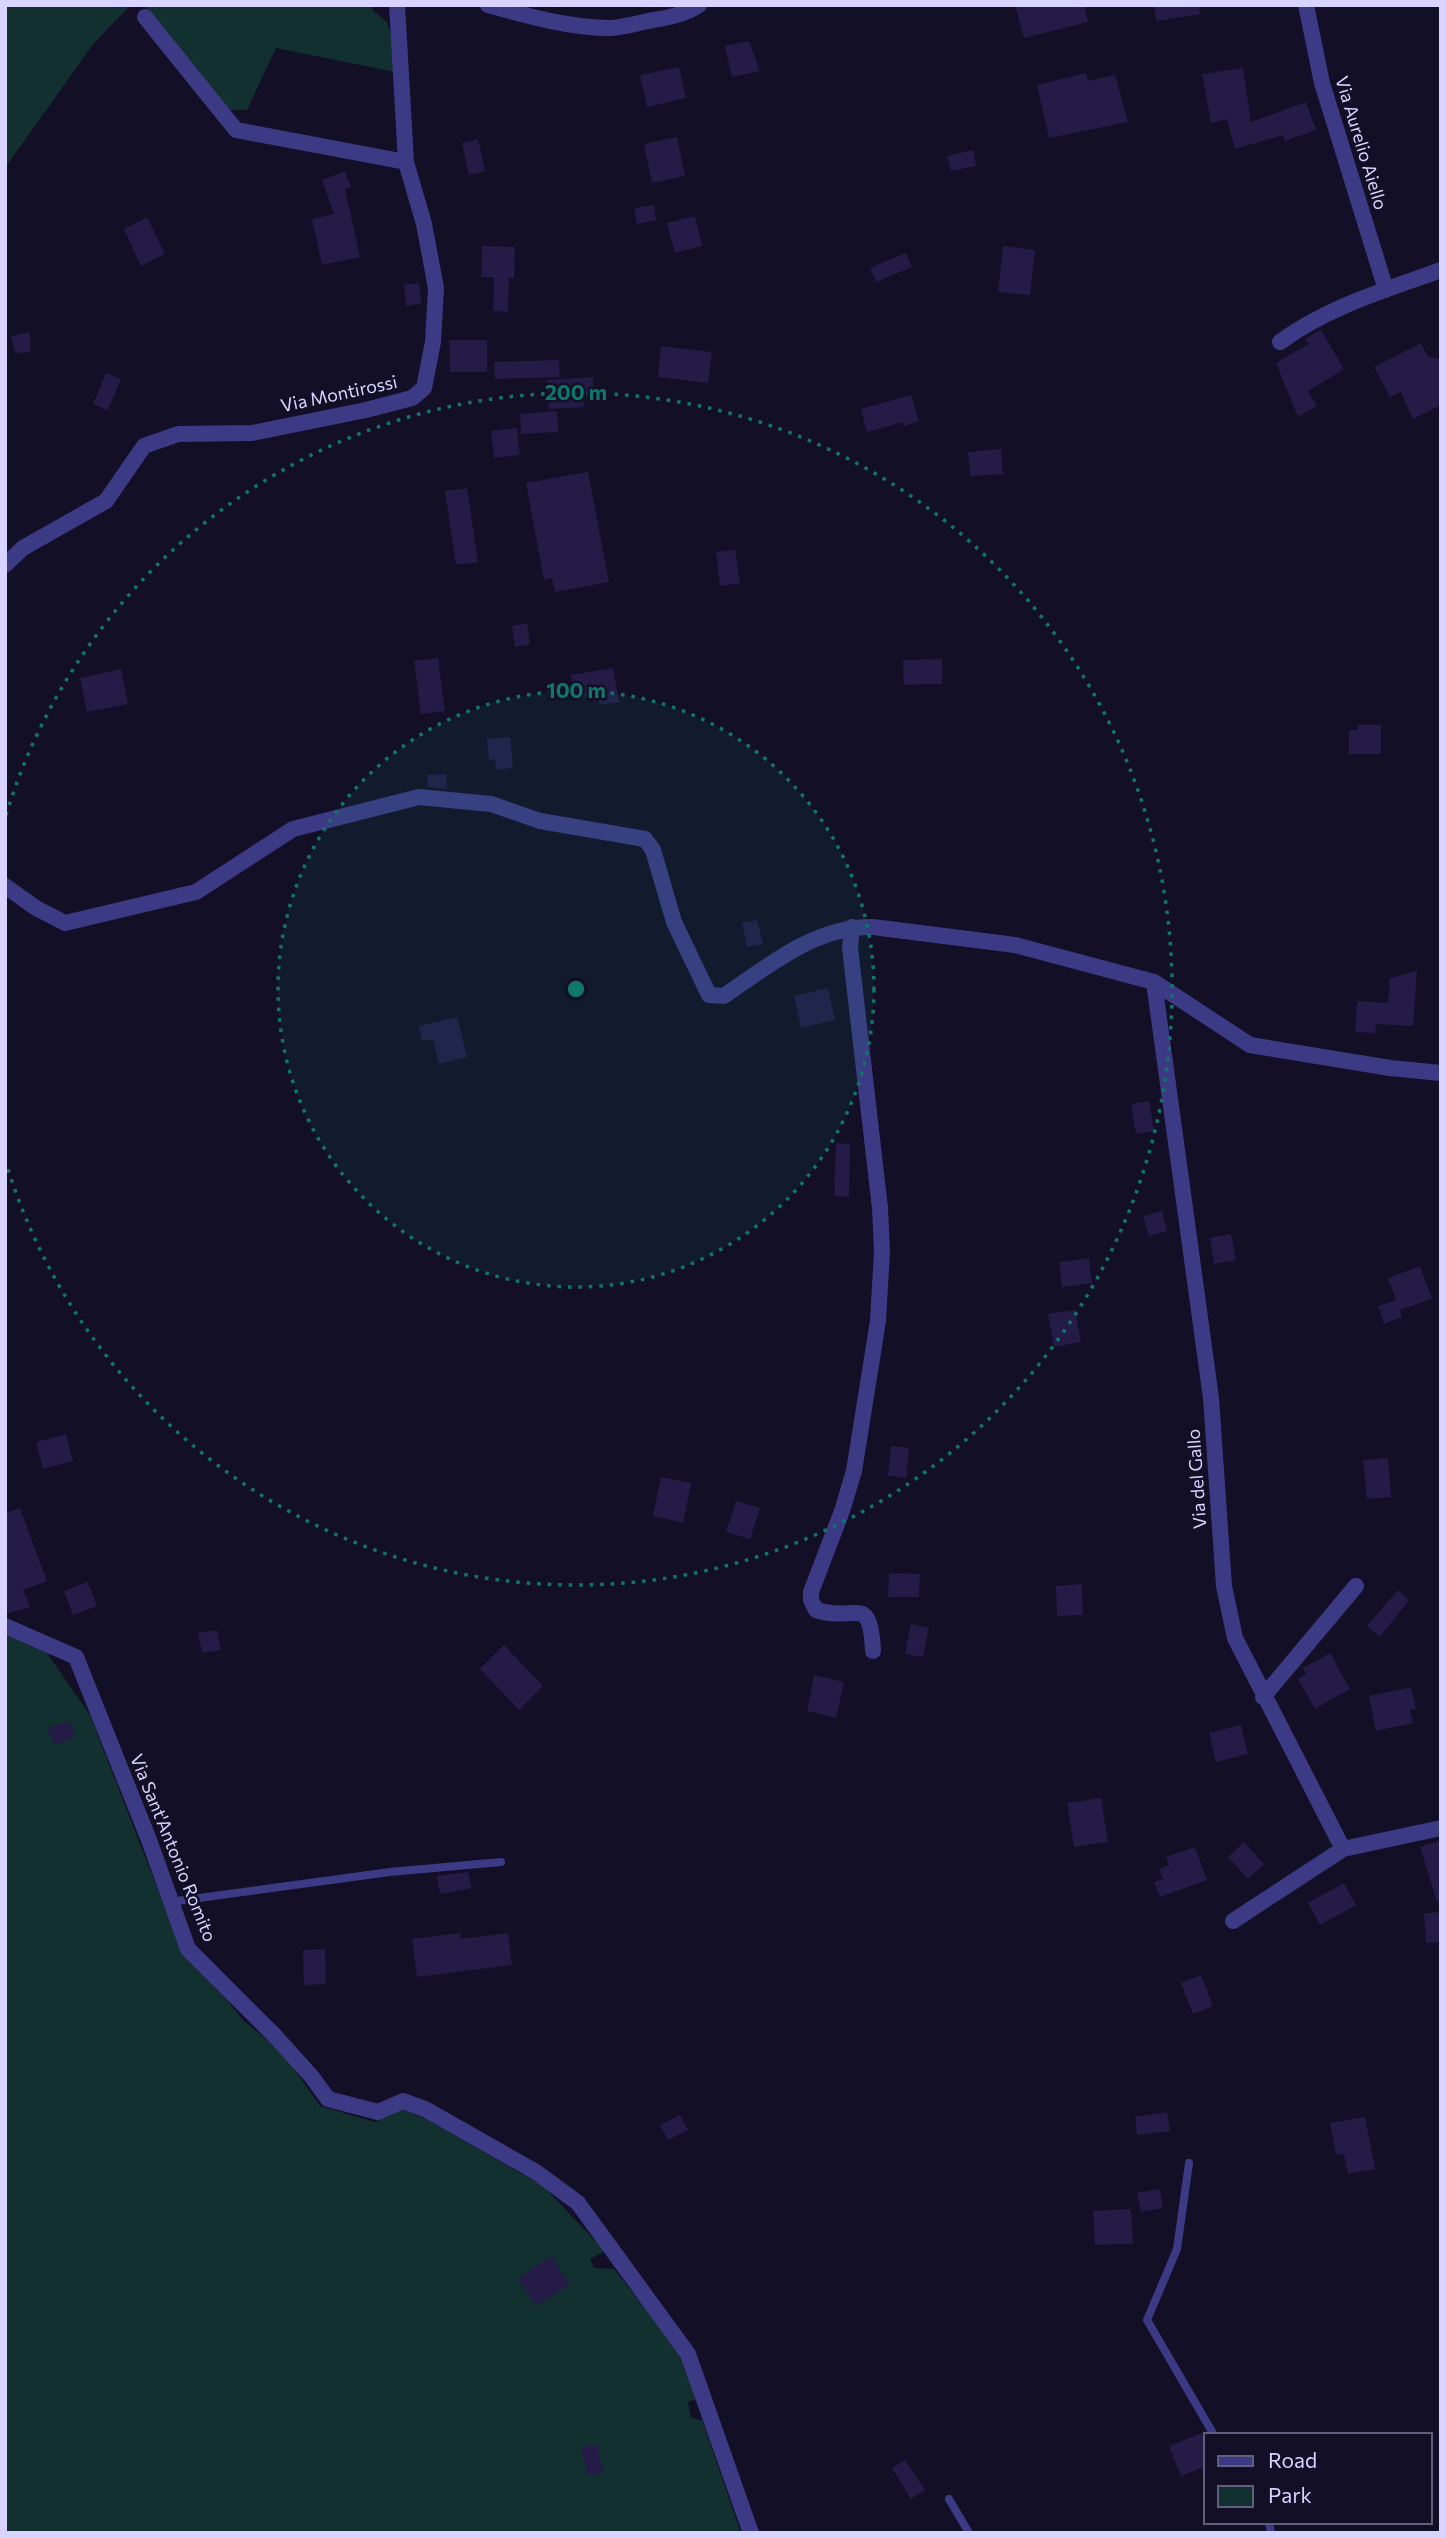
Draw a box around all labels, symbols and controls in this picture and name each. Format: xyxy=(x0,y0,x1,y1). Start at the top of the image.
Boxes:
street label: Via Aurelio Aiello xyxy=(1331,73,1393,212)
street label: Via Montirossi xyxy=(279,370,399,416)
text: 200 m xyxy=(545,379,607,404)
text: 100 m xyxy=(546,677,606,702)
centre of rings xyxy=(564,977,588,1001)
street label: Via del Gallo xyxy=(1182,1428,1210,1530)
street label: Via Sant'Antonio Romito xyxy=(126,1751,222,1945)
legend xyxy=(1204,2433,1432,2524)
text: Road xyxy=(1268,2447,1317,2472)
text: Park xyxy=(1268,2482,1312,2507)

